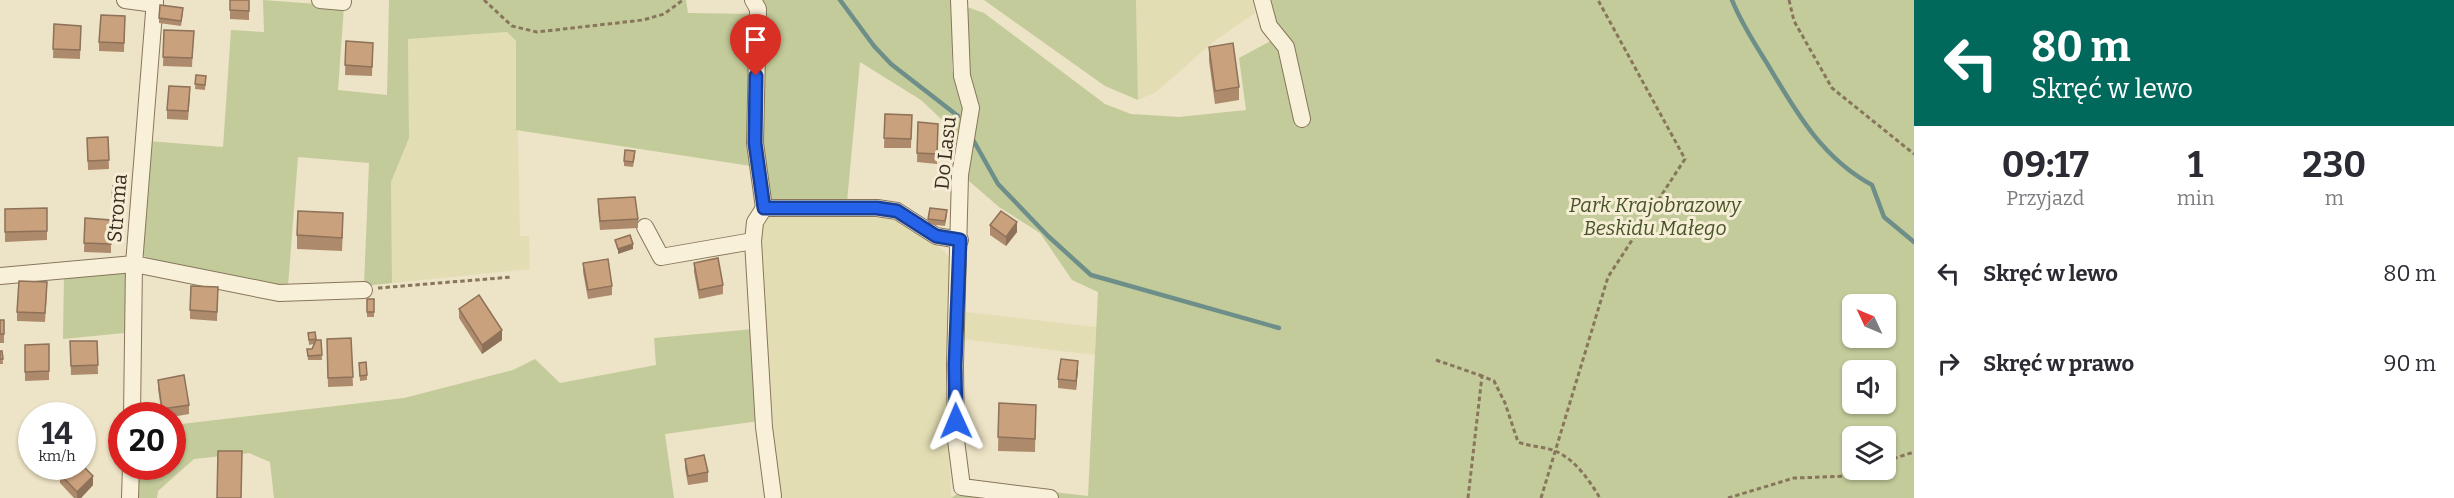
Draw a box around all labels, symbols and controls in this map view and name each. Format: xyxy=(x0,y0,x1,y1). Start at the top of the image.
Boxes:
pin xyxy=(730,14,781,76)
text: 80 m xyxy=(2031,22,2131,72)
icon: arrive xyxy=(739,23,772,56)
icon: left xyxy=(1932,24,2010,102)
text: Skręć w lewo xyxy=(2031,73,2193,105)
street label: Do Lasu xyxy=(929,115,961,191)
text: 09:17 xyxy=(2002,143,2089,187)
text: 1 xyxy=(2188,143,2203,187)
text: 230 xyxy=(2302,143,2366,187)
street label: Stroma xyxy=(102,173,132,243)
text: Przyjazd xyxy=(2006,186,2084,210)
text: min xyxy=(2177,186,2214,210)
text: m xyxy=(2325,186,2344,210)
park label: Park Krajobrazowy Beskidu Małego xyxy=(1569,193,1743,240)
icon: left xyxy=(1932,257,1965,290)
text: Skręć w lewo xyxy=(1983,260,2118,287)
text: 80 m xyxy=(2383,260,2436,287)
north arrow xyxy=(1842,294,1896,348)
map controls xyxy=(1842,294,1896,480)
icon: right xyxy=(1932,347,1965,380)
text: Skręć w prawo xyxy=(1983,350,2134,377)
text: 90 m xyxy=(2384,350,2436,377)
button: sound xyxy=(1842,360,1896,414)
position arrow xyxy=(924,389,988,453)
speed limit sign: 20 xyxy=(108,402,186,480)
text: 14 xyxy=(41,416,73,452)
button: layers xyxy=(1842,426,1896,480)
text: km/h xyxy=(38,447,76,465)

